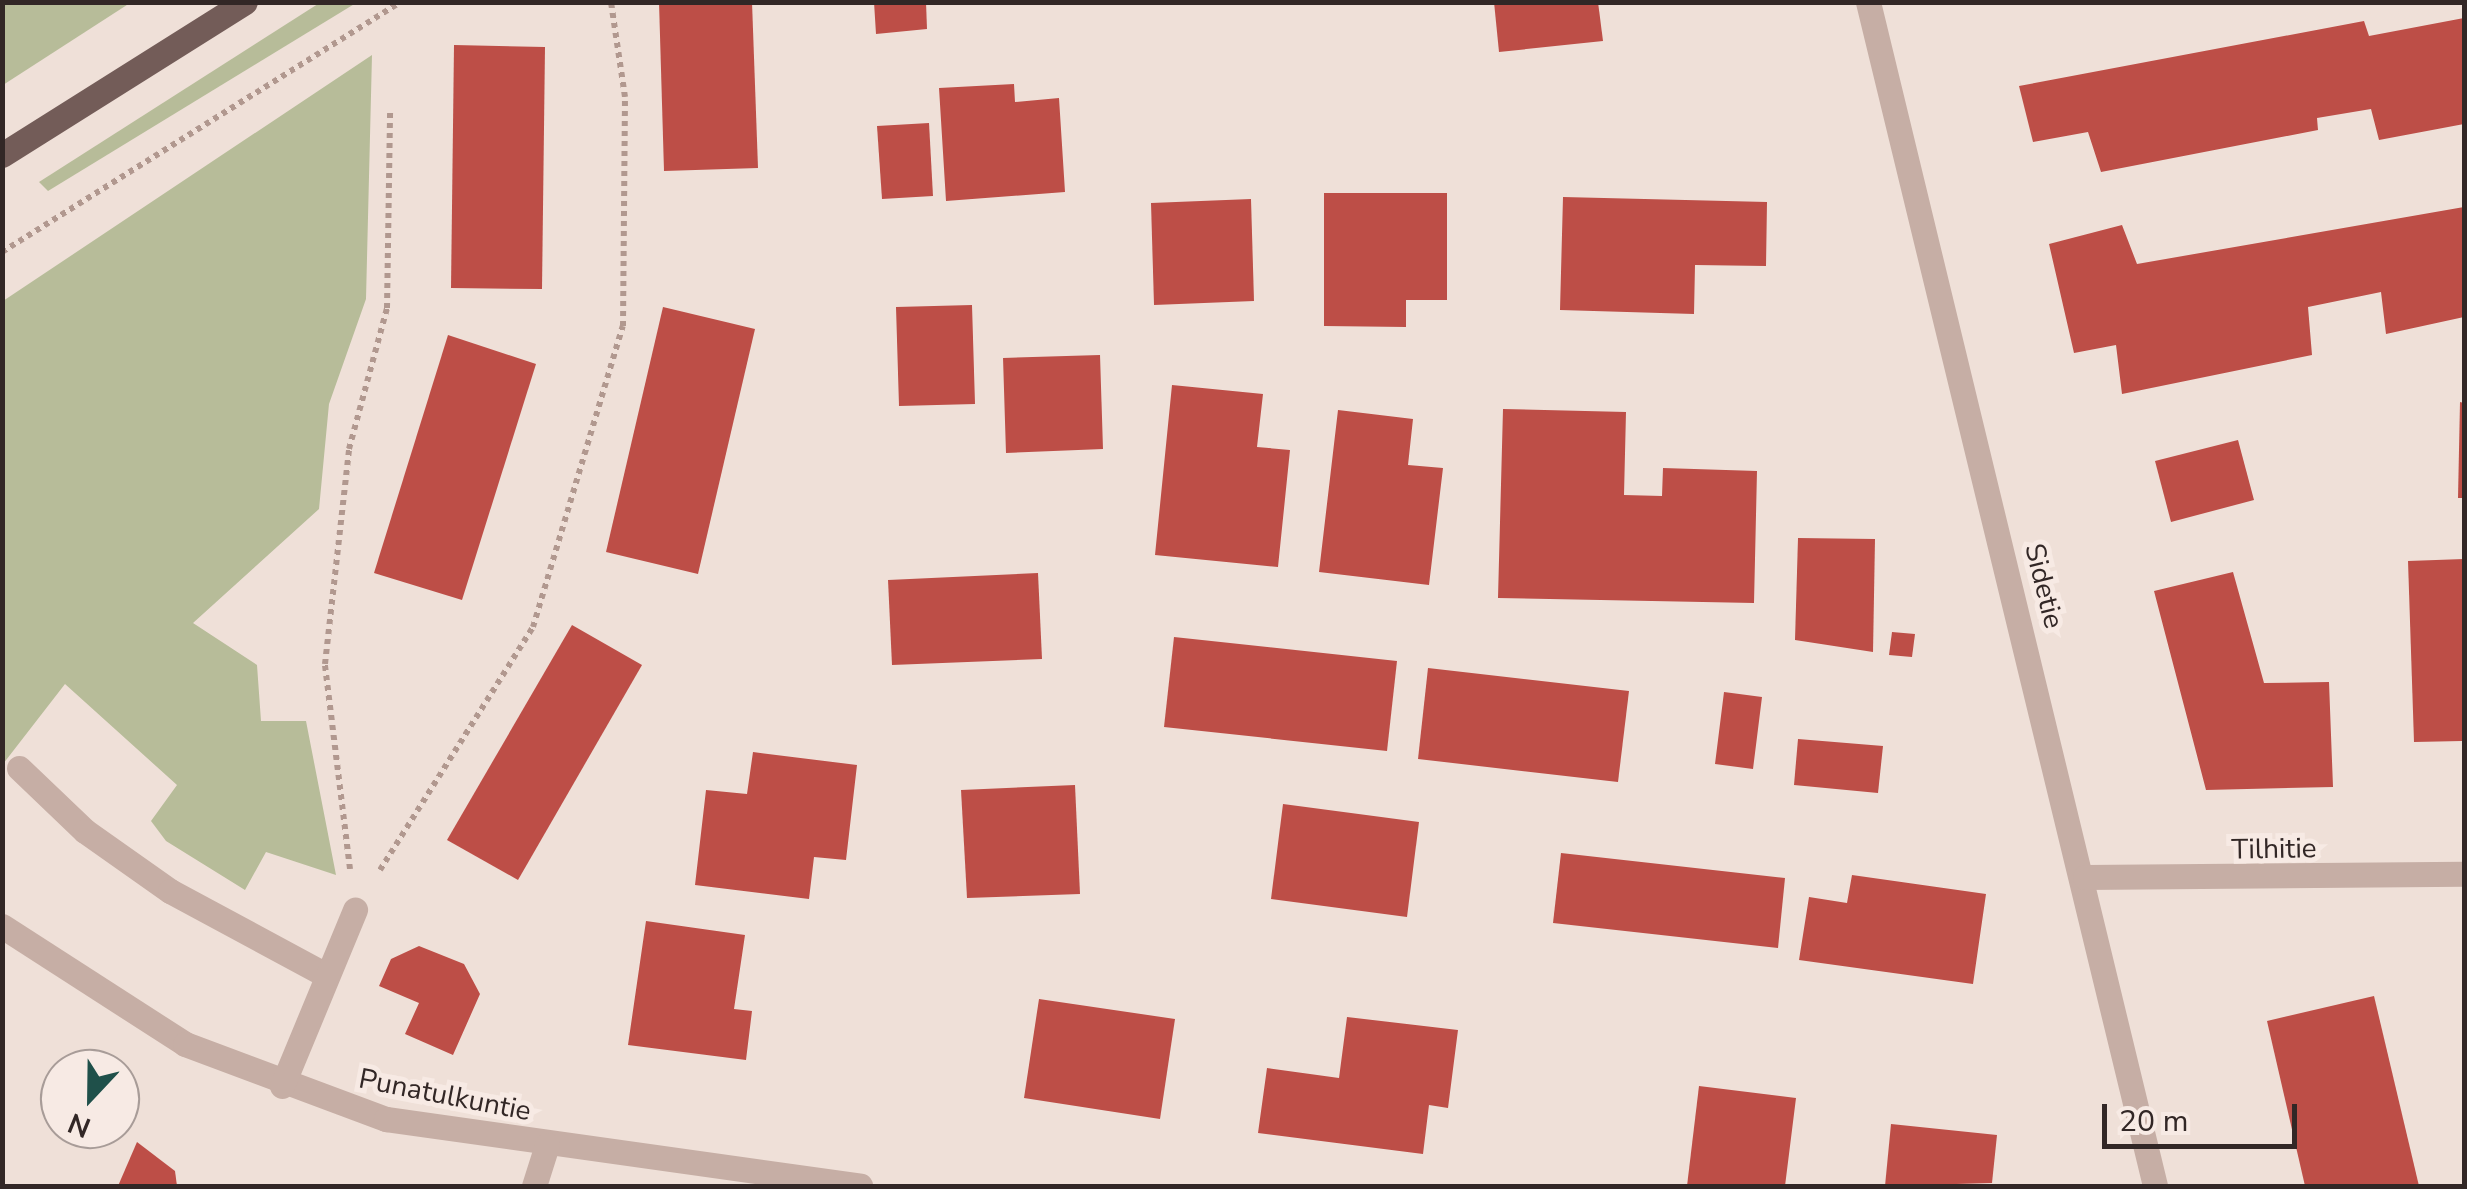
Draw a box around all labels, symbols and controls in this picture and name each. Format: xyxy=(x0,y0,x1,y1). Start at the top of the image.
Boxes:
street label: Sidetie xyxy=(2017,540,2071,632)
street label: Tilhitie xyxy=(2231,831,2317,867)
north arrow xyxy=(40,1049,140,1149)
street label: Punatulkuntie xyxy=(356,1062,534,1128)
scale bar xyxy=(2107,1084,2302,1146)
text: 20 m xyxy=(2119,1101,2188,1142)
text: N xyxy=(63,1103,96,1147)

